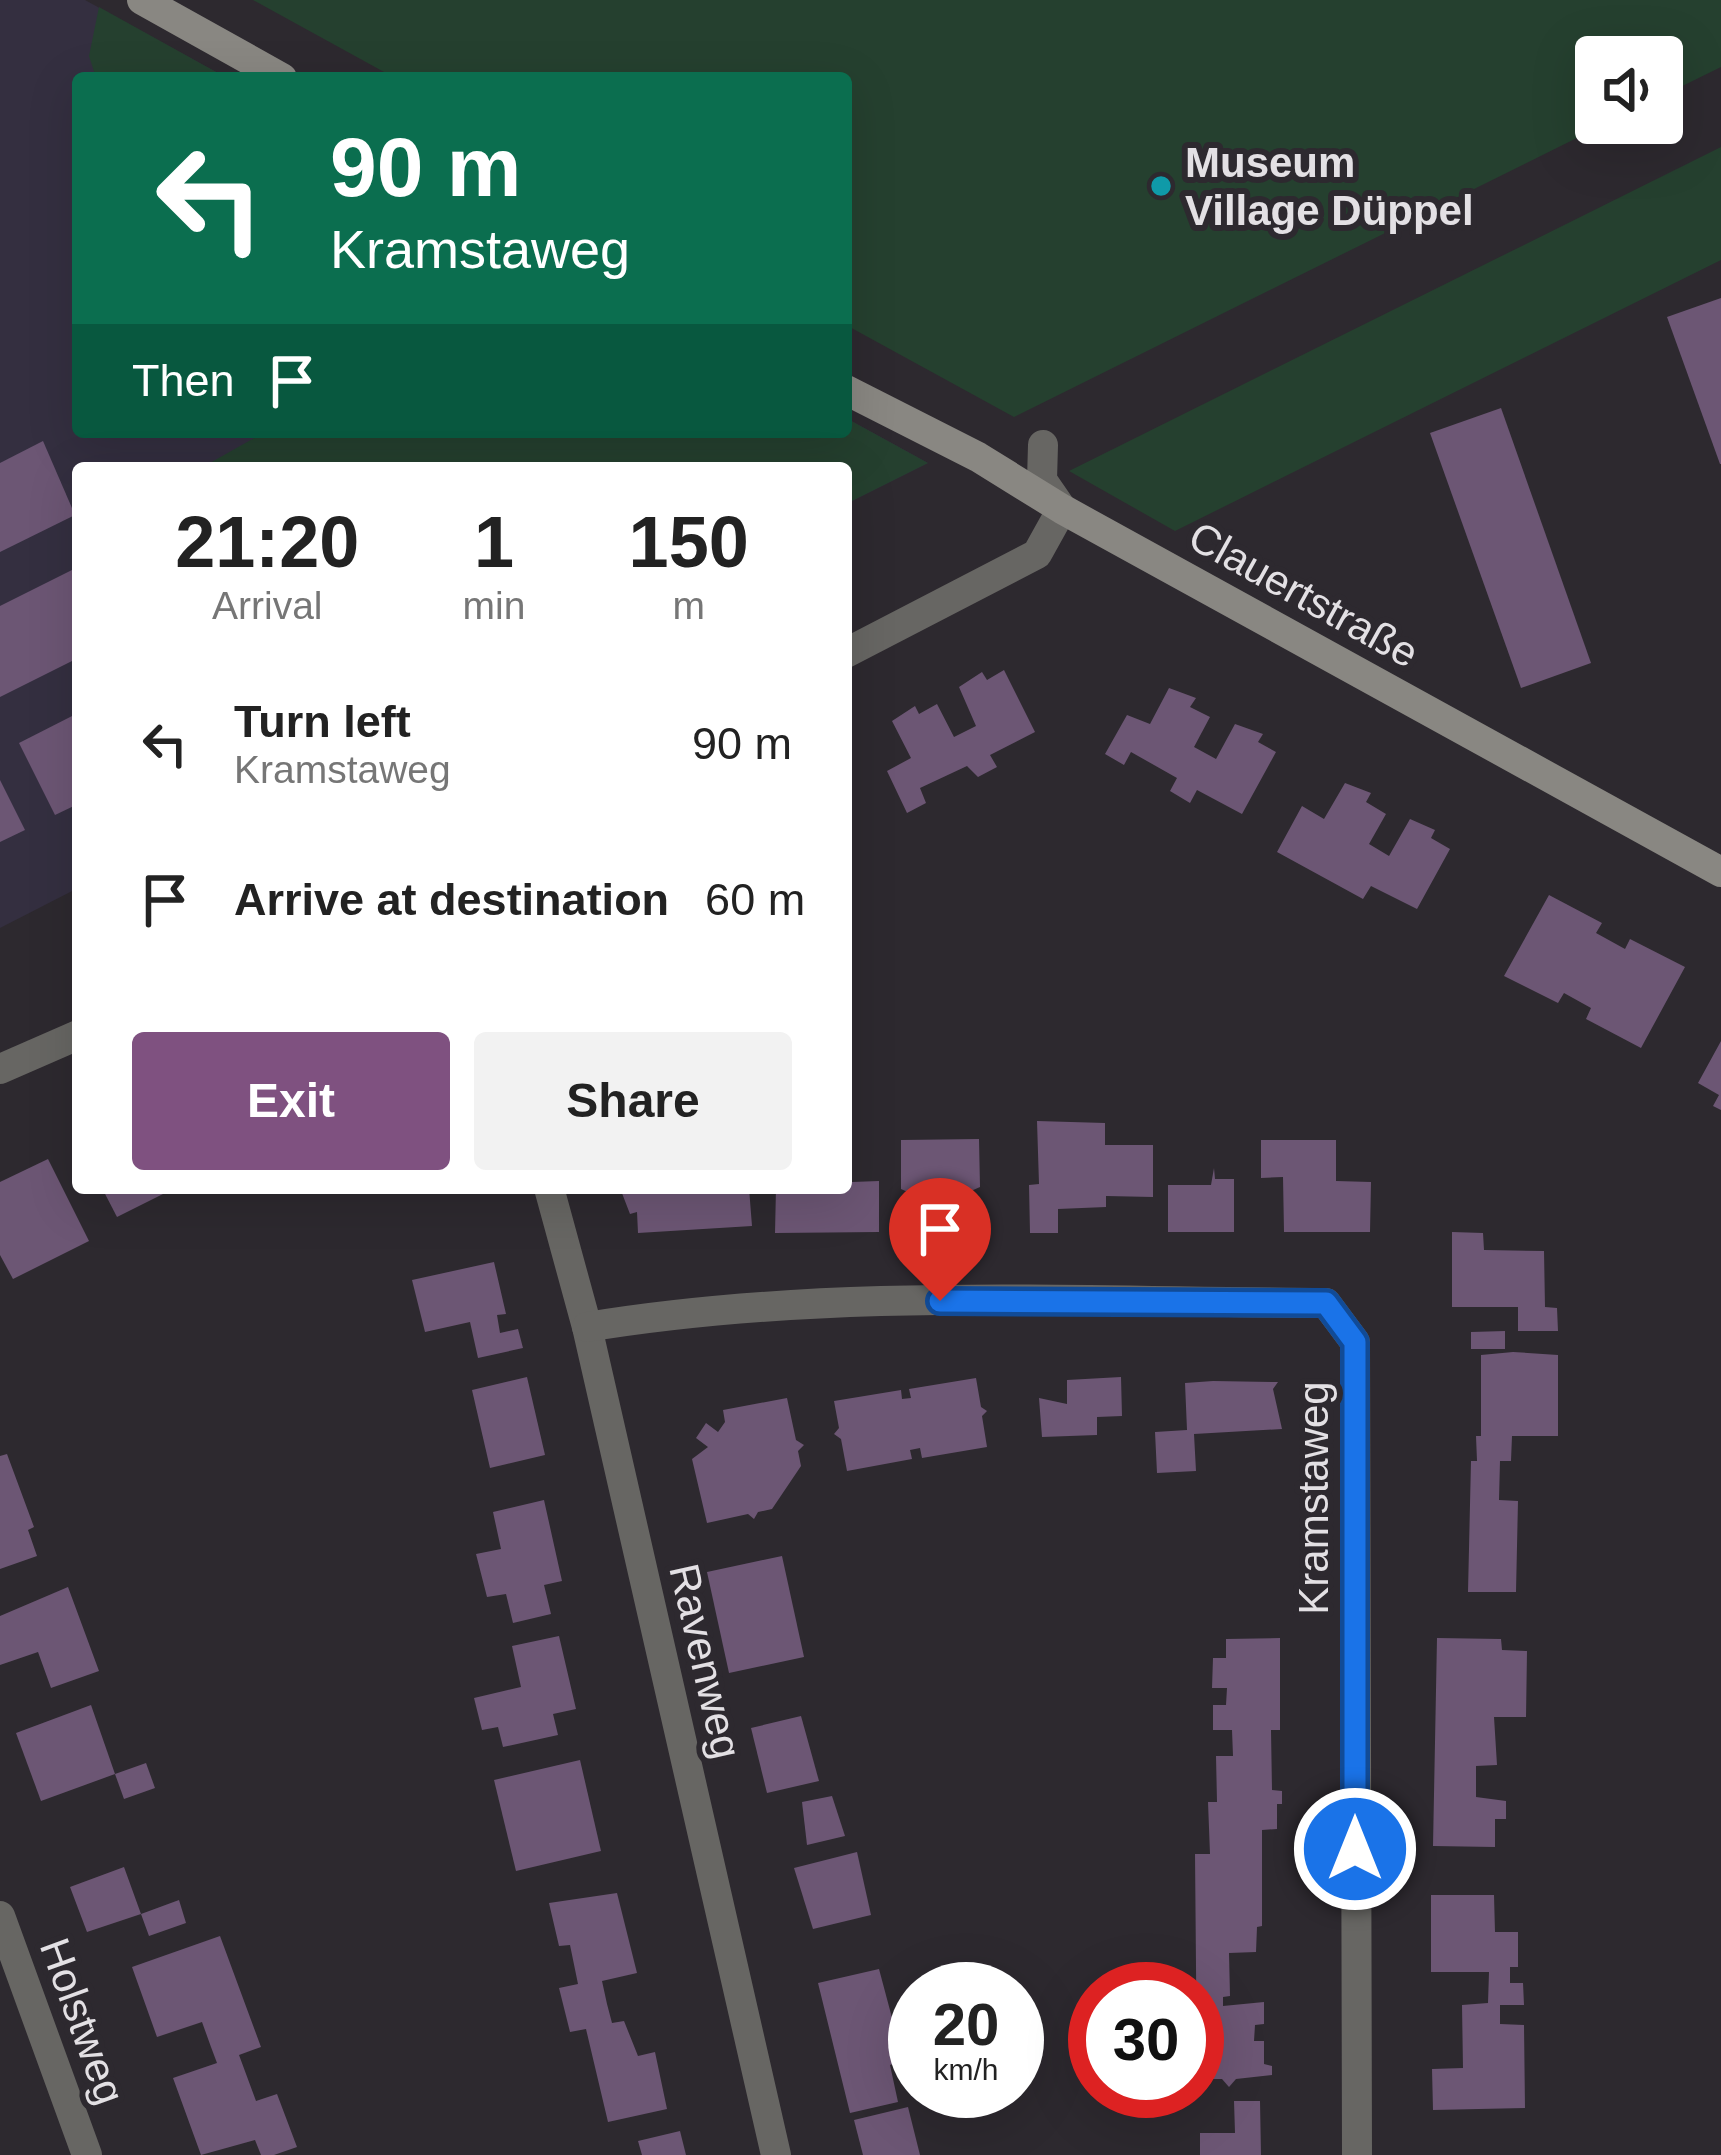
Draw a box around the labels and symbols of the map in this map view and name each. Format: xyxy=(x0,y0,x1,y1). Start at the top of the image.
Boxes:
place label: Museum Village Düppel xyxy=(1185,139,1474,234)
marker: Museum Village Düppel xyxy=(1148,173,1174,199)
street label: Clauertstraße xyxy=(1181,512,1426,677)
pin xyxy=(889,1178,991,1301)
street label: Kramstaweg xyxy=(1290,1381,1337,1615)
street label: Ravenweg xyxy=(660,1559,751,1763)
position arrow xyxy=(1292,1786,1418,1912)
street label: Holstweg xyxy=(31,1932,134,2110)
speed limit sign: 30 xyxy=(1068,1962,1224,2118)

